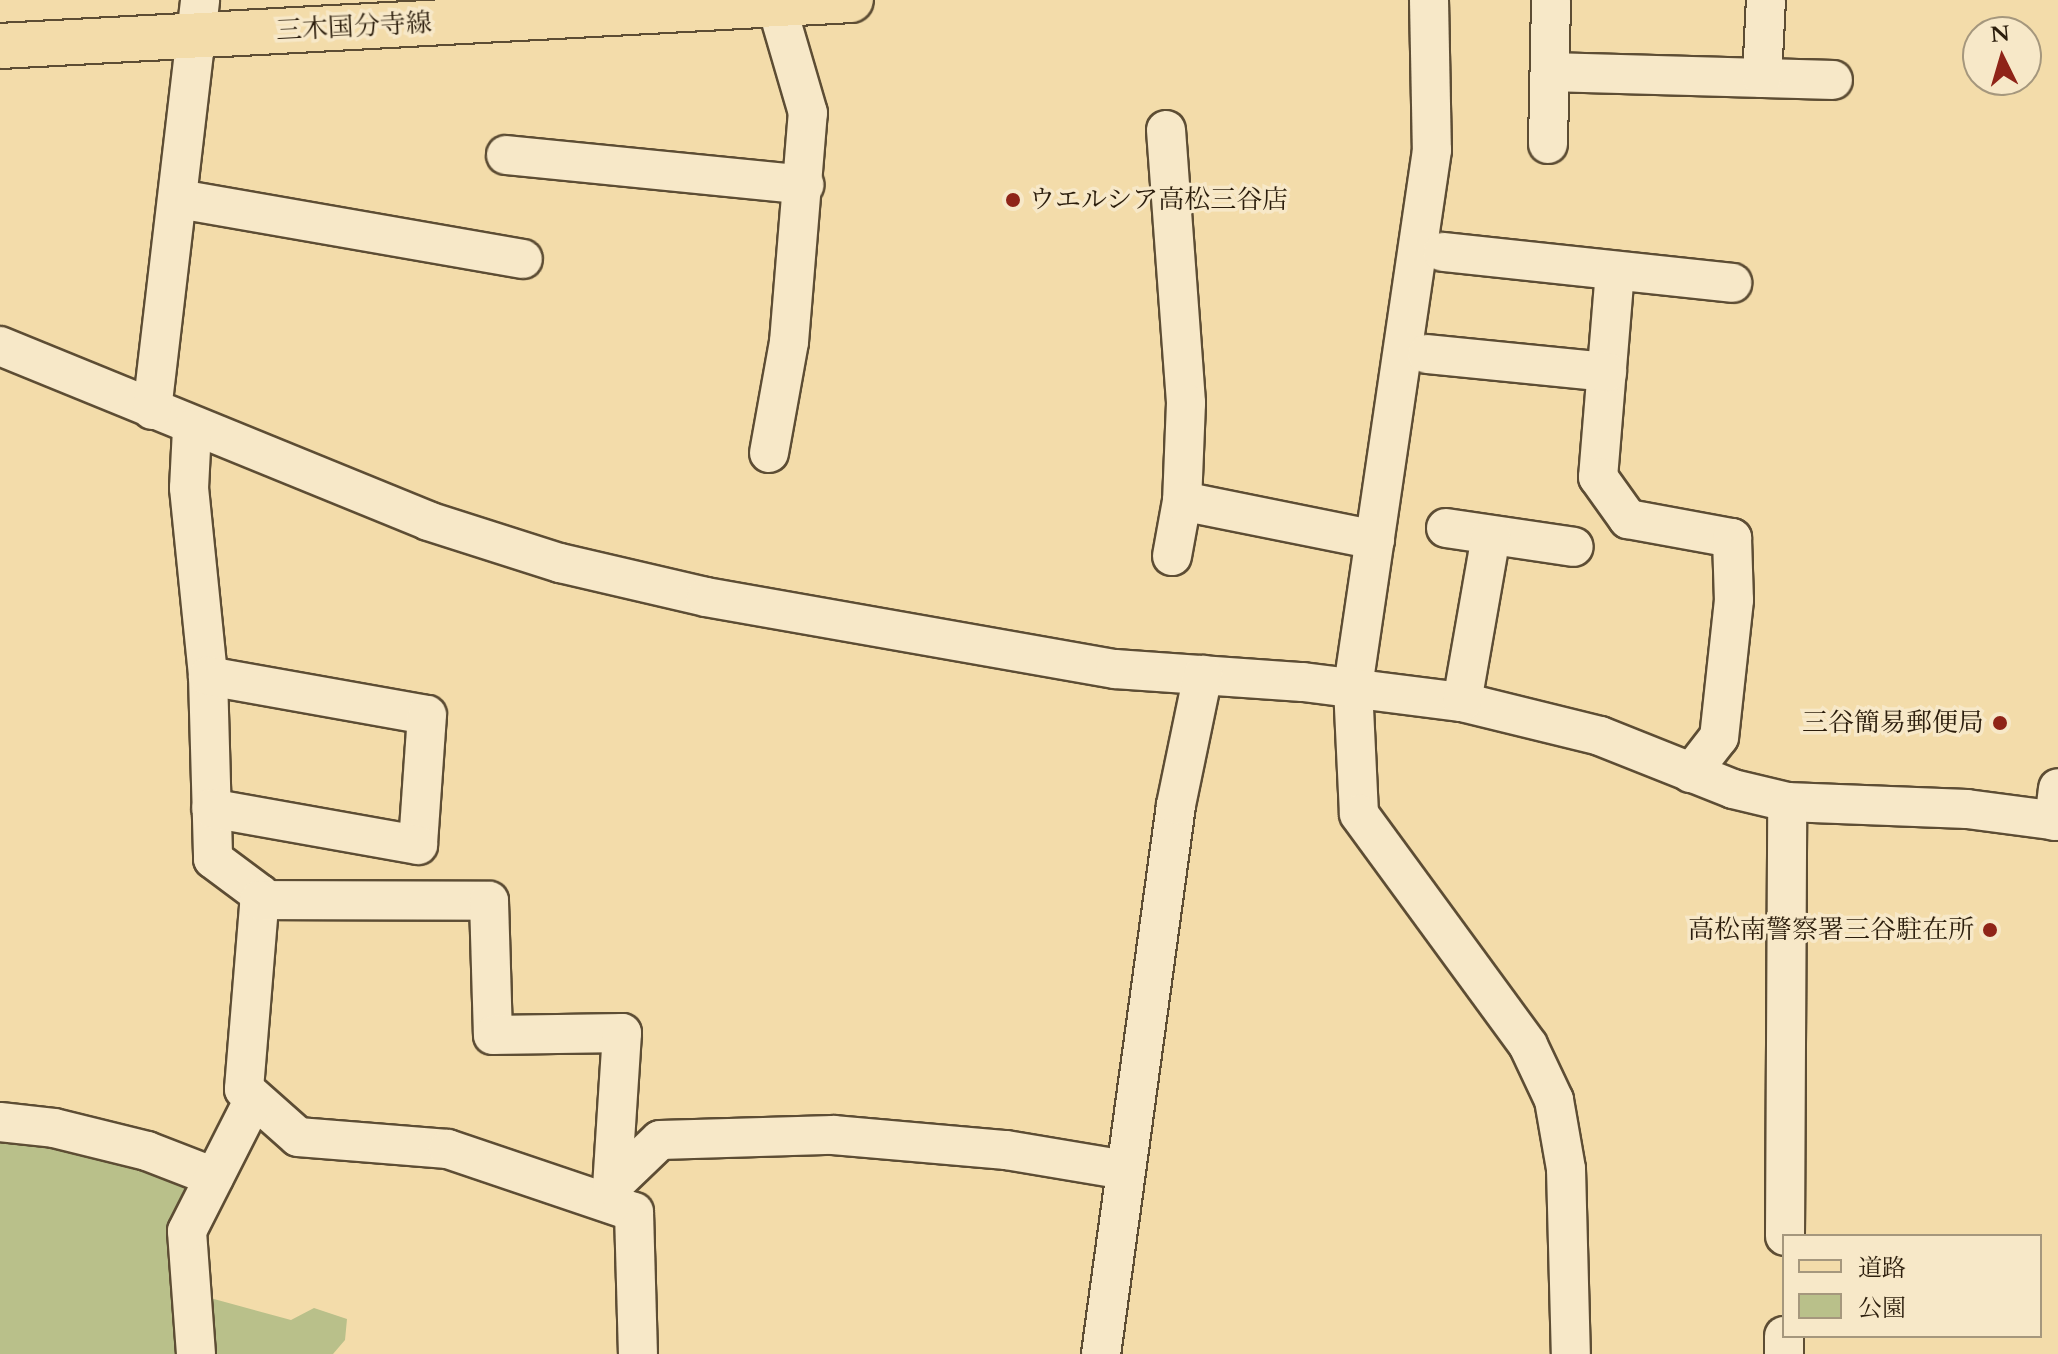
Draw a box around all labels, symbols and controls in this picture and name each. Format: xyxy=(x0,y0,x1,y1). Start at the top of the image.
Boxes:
street label: 三木国分寺線 xyxy=(275,7,433,47)
north arrow xyxy=(1962,16,2042,96)
text: N xyxy=(1989,18,2011,50)
place label: ウエルシア高松三谷店 xyxy=(1029,184,1289,216)
marker: ウエルシア高松三谷店 xyxy=(1004,191,1022,209)
place label: 三谷簡易郵便局 xyxy=(1802,707,1984,739)
marker: 三谷簡易郵便局 xyxy=(1991,714,2009,732)
place label: 高松南警察署三谷駐在所 xyxy=(1688,914,1974,946)
marker: 高松南警察署三谷駐在所 xyxy=(1981,921,1999,939)
legend xyxy=(1782,1234,2042,1338)
text: 道路 xyxy=(1858,1252,1906,1285)
text: 公園 xyxy=(1858,1292,1906,1325)

